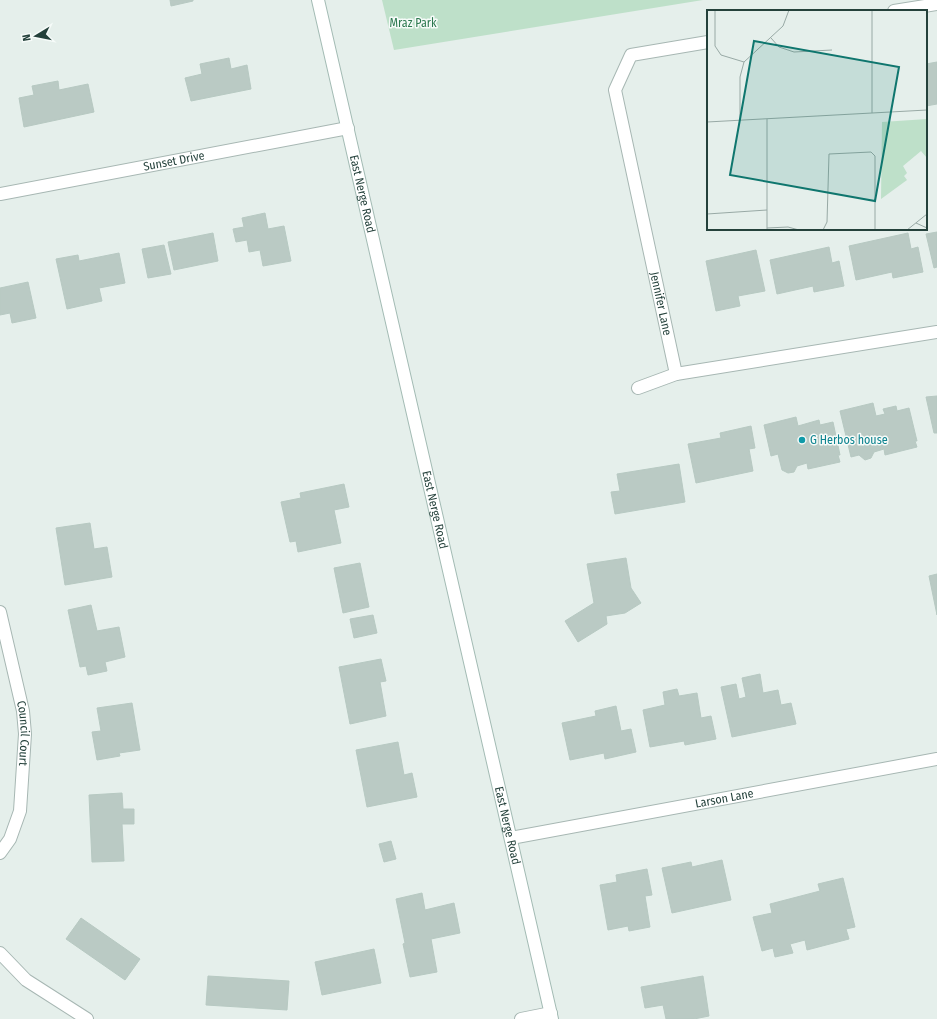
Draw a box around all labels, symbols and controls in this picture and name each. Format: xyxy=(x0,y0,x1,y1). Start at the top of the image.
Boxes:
inset map xyxy=(707,10,927,230)
north arrow xyxy=(16,16,56,56)
park label: Mraz Park xyxy=(389,16,437,30)
text: N xyxy=(20,33,34,42)
street label: Sunset Drive xyxy=(142,148,206,174)
street label: East Nerge Road xyxy=(347,154,378,234)
street label: Jennifer Lane xyxy=(647,270,675,337)
place label: G Herbos house xyxy=(810,433,888,447)
marker: G Herbos house xyxy=(797,435,807,445)
street label: East Nerge Road xyxy=(419,469,451,550)
street label: Council Court xyxy=(14,699,32,766)
street label: East Nerge Road xyxy=(492,785,523,866)
street label: Larson Lane xyxy=(694,786,755,811)

